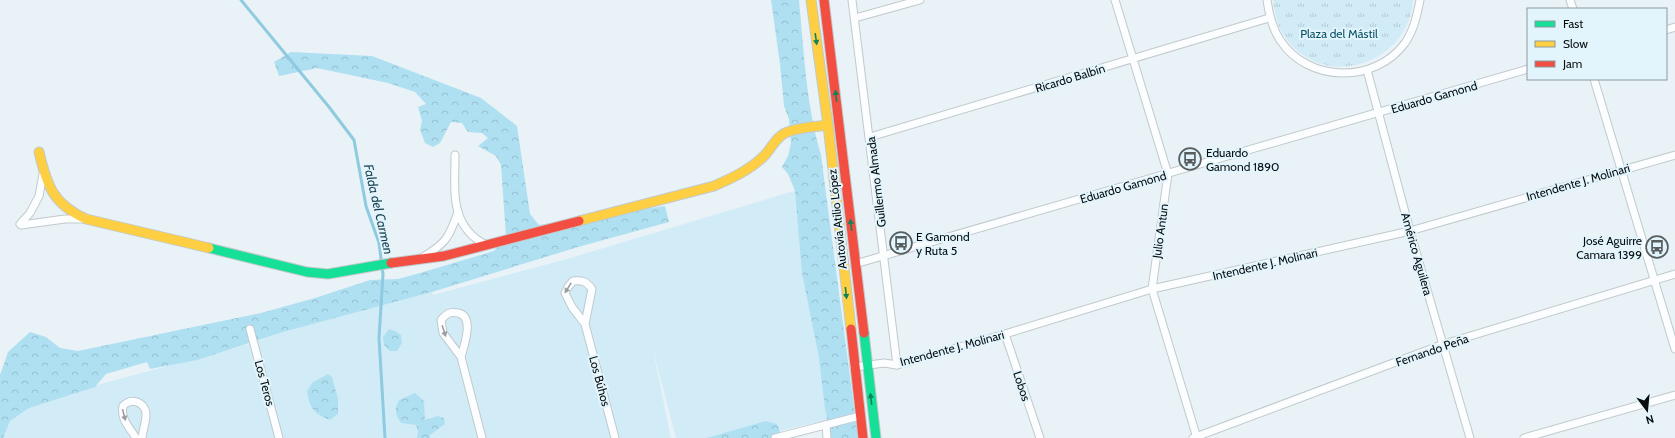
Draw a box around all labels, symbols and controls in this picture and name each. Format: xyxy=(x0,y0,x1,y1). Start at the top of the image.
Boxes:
legend xyxy=(1527,8,1667,80)
text: Fast xyxy=(1563,16,1583,31)
park label: Plaza del Mástil xyxy=(1300,26,1378,41)
one-way arrow xyxy=(813,33,819,45)
text: Slow xyxy=(1563,36,1588,51)
text: Jam xyxy=(1562,56,1582,71)
street label: Ricardo Balbín xyxy=(1033,60,1107,96)
street label: Eduardo Gamond xyxy=(1389,78,1479,116)
one-way arrow xyxy=(833,90,839,102)
street label: Guillermo Almada xyxy=(863,136,889,228)
place label: Eduardo Gamond 1890 xyxy=(1206,145,1279,174)
bus stop icon: Eduardo Gamond 1890 xyxy=(1177,146,1203,172)
street label: Intendente J. Molinari xyxy=(1524,160,1632,204)
water label: Falda del Carmen xyxy=(361,162,397,256)
street label: Autovía Atilio López xyxy=(824,168,850,270)
street label: Eduardo Gamond xyxy=(1078,168,1168,206)
street label: Julio Antun xyxy=(1149,202,1171,260)
street label: Américo Aguilera xyxy=(1398,211,1436,297)
one-way arrow xyxy=(848,219,854,231)
place label: E Gamond y Ruta 5 xyxy=(916,229,970,258)
bus stop icon: E Gamond y Ruta 5 xyxy=(888,230,914,256)
place label: José Aguirre Camara 1399 xyxy=(1576,233,1642,262)
bus stop icon: José Aguirre Camara 1399 xyxy=(1644,234,1670,260)
street label: Intendente J. Molinari xyxy=(1211,245,1319,283)
one-way arrow xyxy=(565,282,572,294)
one-way arrow xyxy=(842,287,849,299)
one-way arrow xyxy=(441,325,447,337)
street label: Intendente J. Molinari xyxy=(898,327,1006,369)
street label: Fernando Peña xyxy=(1394,330,1471,369)
street label: Los Búhos xyxy=(586,354,614,408)
street label: Los Teros xyxy=(252,358,278,408)
street label: Lobos xyxy=(1010,369,1034,403)
north arrow xyxy=(1627,390,1667,430)
one-way arrow xyxy=(868,393,875,405)
one-way arrow xyxy=(121,409,127,422)
text: N xyxy=(1644,412,1655,427)

